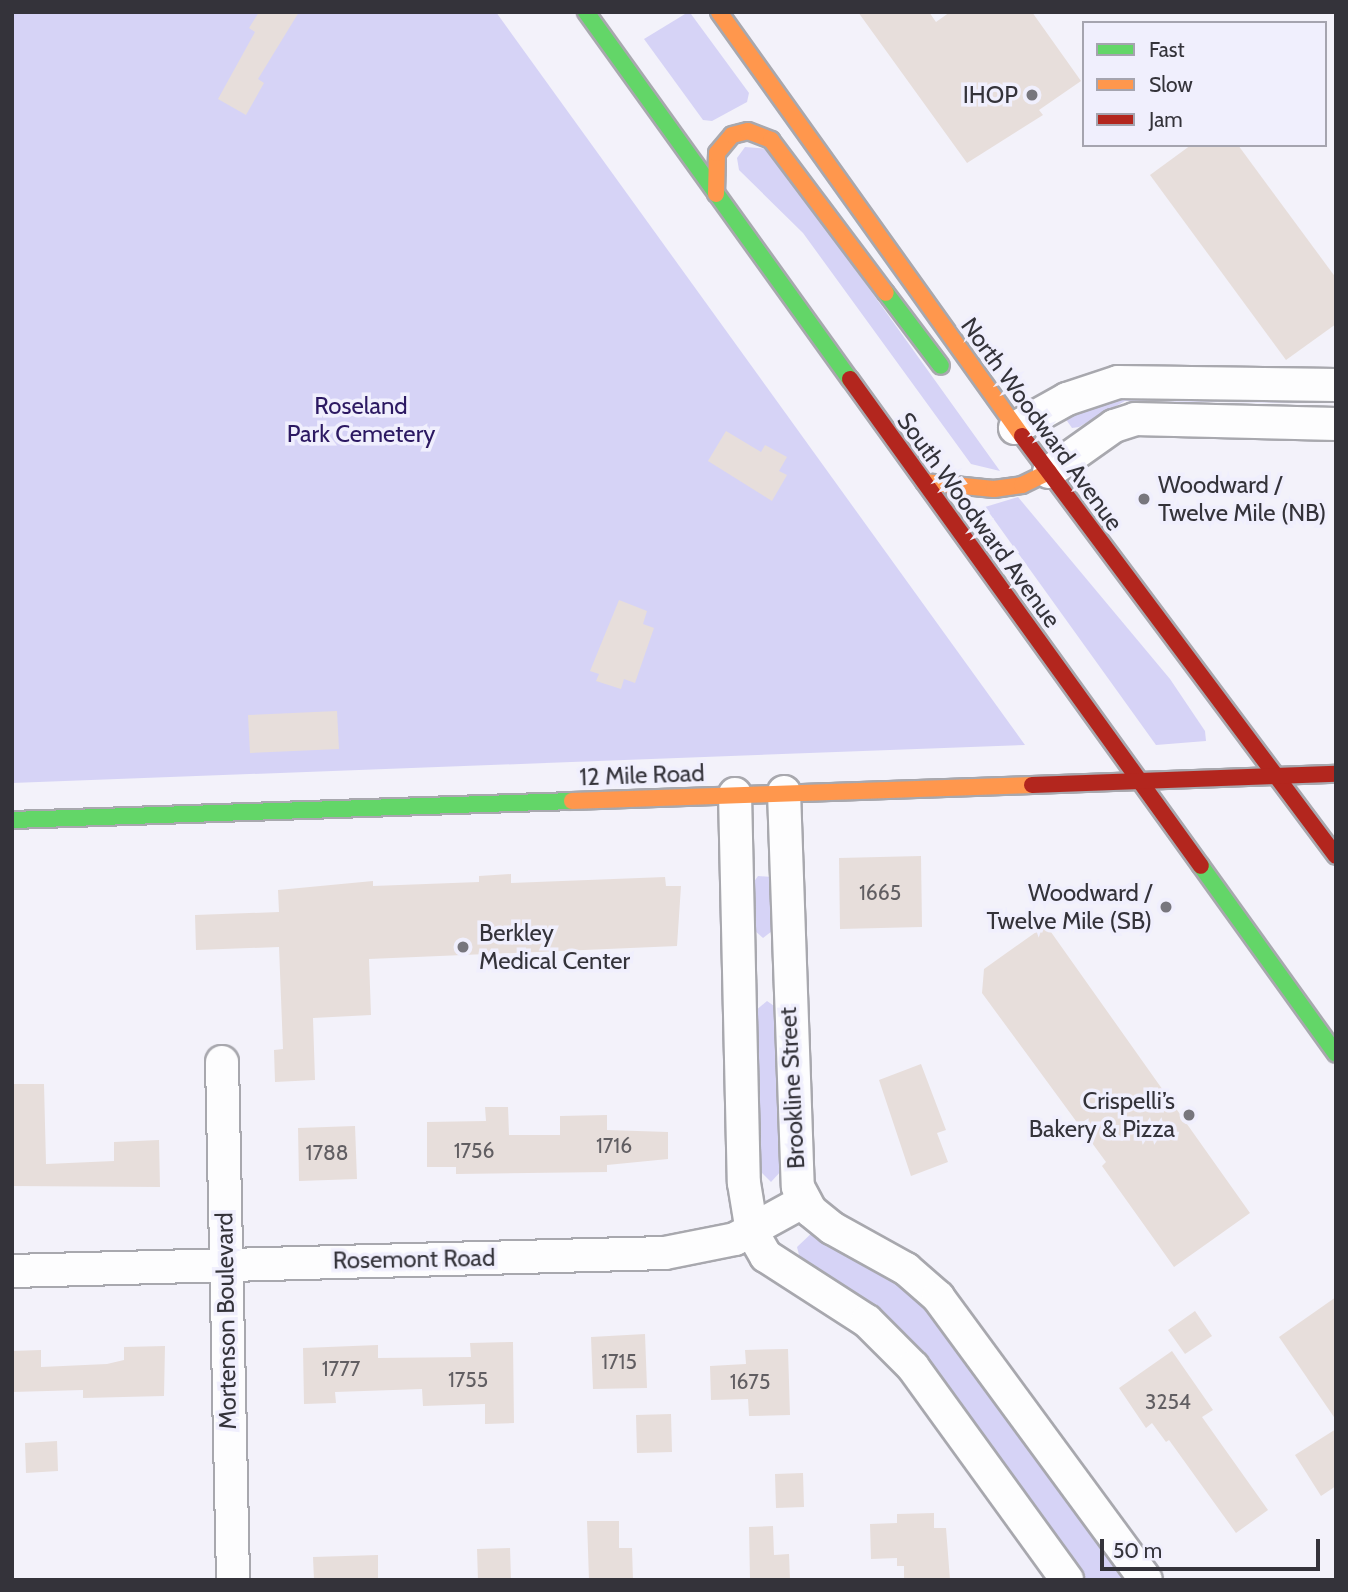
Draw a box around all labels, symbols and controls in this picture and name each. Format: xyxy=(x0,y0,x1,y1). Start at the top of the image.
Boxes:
legend xyxy=(1082,21,1327,147)
text: Fast xyxy=(1149,37,1185,62)
text: Slow xyxy=(1149,72,1193,97)
place label: IHOP xyxy=(963,81,1018,109)
marker: IHOP xyxy=(1024,87,1040,103)
text: Jam xyxy=(1149,107,1183,132)
street label: North Woodward Avenue xyxy=(955,312,1129,536)
park label: Roseland Park Cemetery xyxy=(287,392,435,448)
street label: South Woodward Avenue xyxy=(891,407,1067,633)
place label: Woodward / Twelve Mile (NB) xyxy=(1158,471,1326,527)
marker: Woodward / Twelve Mile (NB) xyxy=(1136,491,1152,507)
street label: 12 Mile Road xyxy=(579,758,705,792)
place label: Woodward / Twelve Mile (SB) xyxy=(987,879,1152,935)
house number: 1665 xyxy=(859,880,901,906)
marker: Woodward / Twelve Mile (SB) xyxy=(1158,899,1174,915)
place label: Berkley Medical Center xyxy=(479,919,630,975)
marker: Berkley Medical Center xyxy=(453,937,473,957)
street label: Brookline Street xyxy=(773,1006,811,1170)
place label: Crispelli’s Bakery & Pizza xyxy=(1029,1087,1175,1143)
marker: Crispelli’s Bakery & Pizza xyxy=(1181,1107,1197,1123)
house number: 1716 xyxy=(596,1133,632,1159)
house number: 1756 xyxy=(454,1138,494,1164)
house number: 1788 xyxy=(306,1140,348,1166)
street label: Mortenson Boulevard xyxy=(210,1212,242,1430)
street label: Rosemont Road xyxy=(333,1243,495,1275)
house number: 1715 xyxy=(601,1349,637,1375)
house number: 1777 xyxy=(322,1356,360,1382)
house number: 1755 xyxy=(448,1367,488,1393)
house number: 1675 xyxy=(730,1369,770,1395)
house number: 3254 xyxy=(1145,1389,1191,1415)
scale bar xyxy=(1103,1526,1324,1570)
text: 50 m xyxy=(1113,1538,1162,1563)

